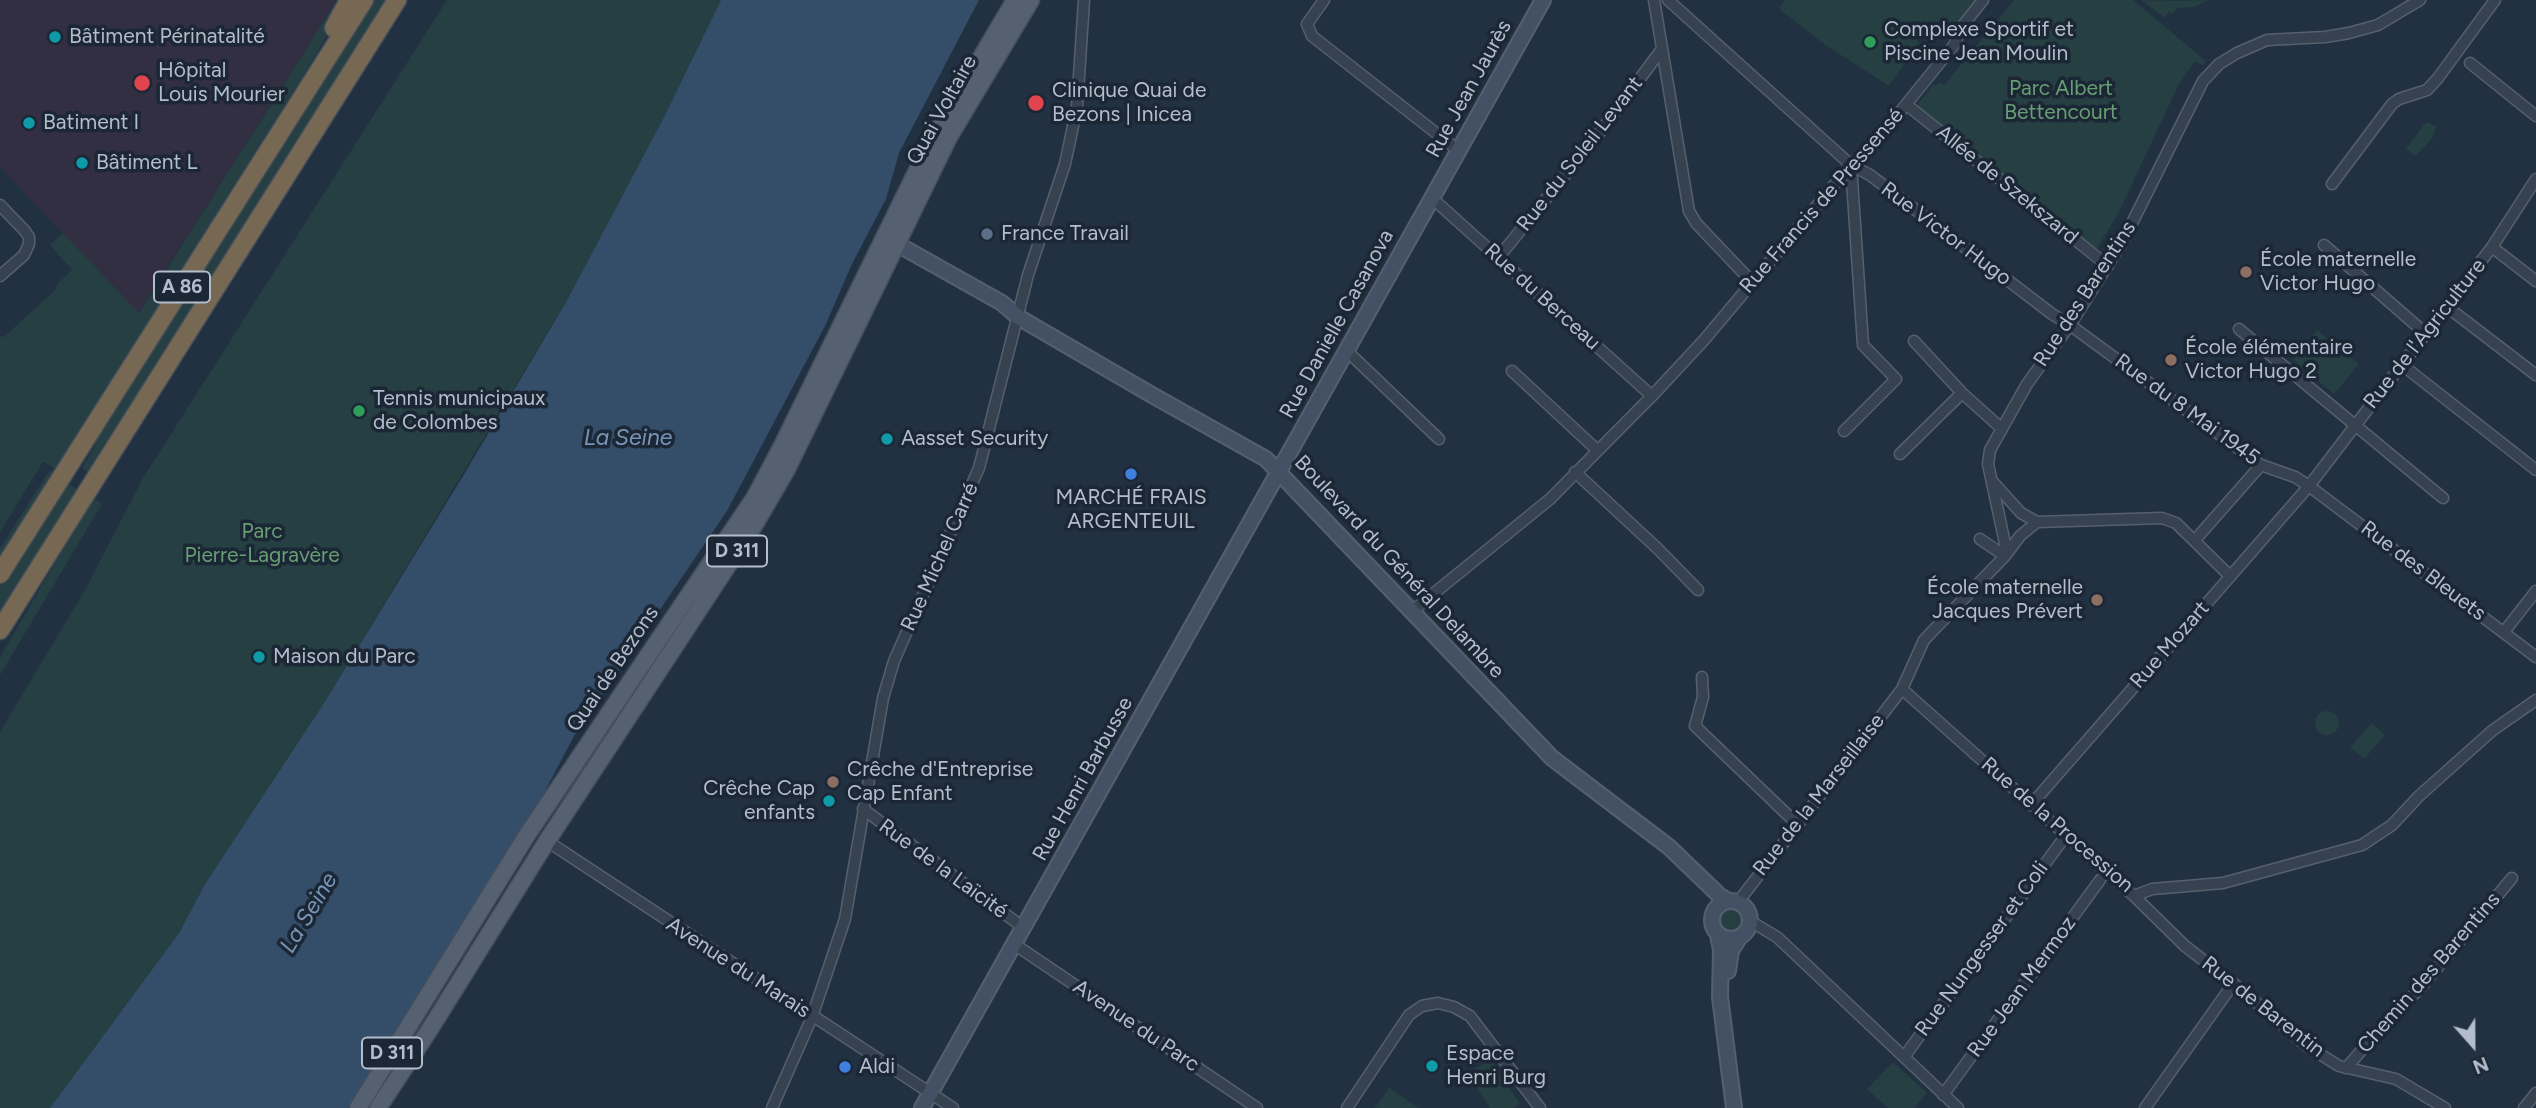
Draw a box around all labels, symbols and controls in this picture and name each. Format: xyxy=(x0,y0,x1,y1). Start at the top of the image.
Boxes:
street label: Rue Jean Jaurès xyxy=(1421,16,1517,162)
place label: Complexe Sportif et Piscine Jean Moulin xyxy=(1884,17,2074,67)
place label: Bâtiment Périnatalité xyxy=(69,24,265,50)
marker: Bâtiment Périnatalité xyxy=(47,29,63,45)
marker: Complexe Sportif et Piscine Jean Moulin xyxy=(1862,34,1878,50)
street label: Quai Voltaire xyxy=(902,51,982,169)
place label: Hôpital Louis Mourier xyxy=(158,58,285,108)
street label: Rue du Soleil Levant xyxy=(1512,71,1648,237)
marker: Hôpital Louis Mourier xyxy=(132,73,152,93)
park label: Parc Albert Bettencourt xyxy=(2004,76,2118,126)
place label: Clinique Quai de Bezons | Inicea xyxy=(1052,78,1206,128)
marker: Clinique Quai de Bezons | Inicea xyxy=(1026,93,1046,113)
street label: Rue Francis de Pressensé xyxy=(1735,103,1909,299)
place label: Batiment I xyxy=(43,110,139,136)
marker: Batiment I xyxy=(21,115,37,131)
street label: Allée de Szekszard xyxy=(1931,120,2083,250)
place label: Bâtiment L xyxy=(96,150,197,176)
marker: Bâtiment L xyxy=(74,155,90,171)
street label: Rue Victor Hugo xyxy=(1876,177,2016,291)
street label: Rue des Barentins xyxy=(2029,217,2141,371)
place label: France Travail xyxy=(1001,221,1129,247)
street label: Rue Danielle Casanova xyxy=(1275,225,1399,423)
marker: France Travail xyxy=(979,226,995,242)
street label: Rue du Berceau xyxy=(1479,238,1605,356)
place label: École maternelle Victor Hugo xyxy=(2260,247,2416,297)
street label: Rue de l'Agriculture xyxy=(2359,254,2491,414)
marker: École maternelle Victor Hugo xyxy=(2238,264,2254,280)
road number: A 86 xyxy=(154,272,210,302)
place label: École élémentaire Victor Hugo 2 xyxy=(2185,335,2353,385)
street label: Rue du 8 Mai 1945 xyxy=(2110,349,2264,471)
marker: École élémentaire Victor Hugo 2 xyxy=(2163,352,2179,368)
place label: Tennis municipaux de Colombes xyxy=(373,386,545,436)
marker: Tennis municipaux de Colombes xyxy=(351,403,367,419)
water label: La Seine xyxy=(584,424,672,452)
place label: Aasset Security xyxy=(901,426,1048,452)
marker: Aasset Security xyxy=(879,431,895,447)
street label: Boulevard du Général Delambre xyxy=(1289,450,1509,684)
marker: MARCHÉ FRAIS ARGENTEUIL xyxy=(1123,466,1139,482)
street label: Rue Michel Carré xyxy=(896,479,984,635)
place label: MARCHÉ FRAIS ARGENTEUIL xyxy=(1055,485,1207,535)
street label: Rue des Bleuets xyxy=(2355,516,2491,626)
park label: Parc Pierre-Lagravère xyxy=(184,519,340,569)
road number: D 311 xyxy=(707,536,767,566)
place label: École maternelle Jacques Prévert xyxy=(1927,575,2083,625)
marker: École maternelle Jacques Prévert xyxy=(2089,592,2105,608)
street label: Rue Mozart xyxy=(2125,596,2215,694)
street label: Quai de Bezons xyxy=(562,601,664,737)
place label: Maison du Parc xyxy=(273,644,416,670)
marker: Maison du Parc xyxy=(251,649,267,665)
street label: Rue Henri Barbusse xyxy=(1028,693,1138,865)
street label: Rue de la Marseillaise xyxy=(1748,709,1890,881)
street label: Rue de la Procession xyxy=(1976,752,2138,898)
place label: Crêche d'Entreprise Cap Enfant xyxy=(847,757,1033,807)
marker: Crêche d'Entreprise Cap Enfant xyxy=(825,774,841,790)
place label: Crêche Cap enfants xyxy=(703,776,815,826)
marker: Crêche Cap enfants xyxy=(821,793,837,809)
street label: Rue de la Laïcité xyxy=(874,814,1012,924)
street label: Rue Nungesser et Coli xyxy=(1910,857,2054,1041)
water label: La Seine xyxy=(274,868,344,958)
street label: Chemin des Barentins xyxy=(2352,887,2506,1059)
street label: Avenue du Marais xyxy=(661,912,815,1024)
street label: Rue Jean Mermoz xyxy=(1962,912,2082,1062)
street label: Rue de Barentin xyxy=(2197,951,2329,1063)
street label: Avenue du Parc xyxy=(1068,975,1204,1077)
north arrow xyxy=(2438,1010,2508,1080)
road number: D 311 xyxy=(362,1037,422,1068)
place label: Espace Henri Burg xyxy=(1446,1041,1546,1091)
text: N xyxy=(2470,1052,2492,1078)
place label: Aldi xyxy=(859,1054,895,1080)
marker: Espace Henri Burg xyxy=(1424,1058,1440,1074)
marker: Aldi xyxy=(837,1059,853,1075)

